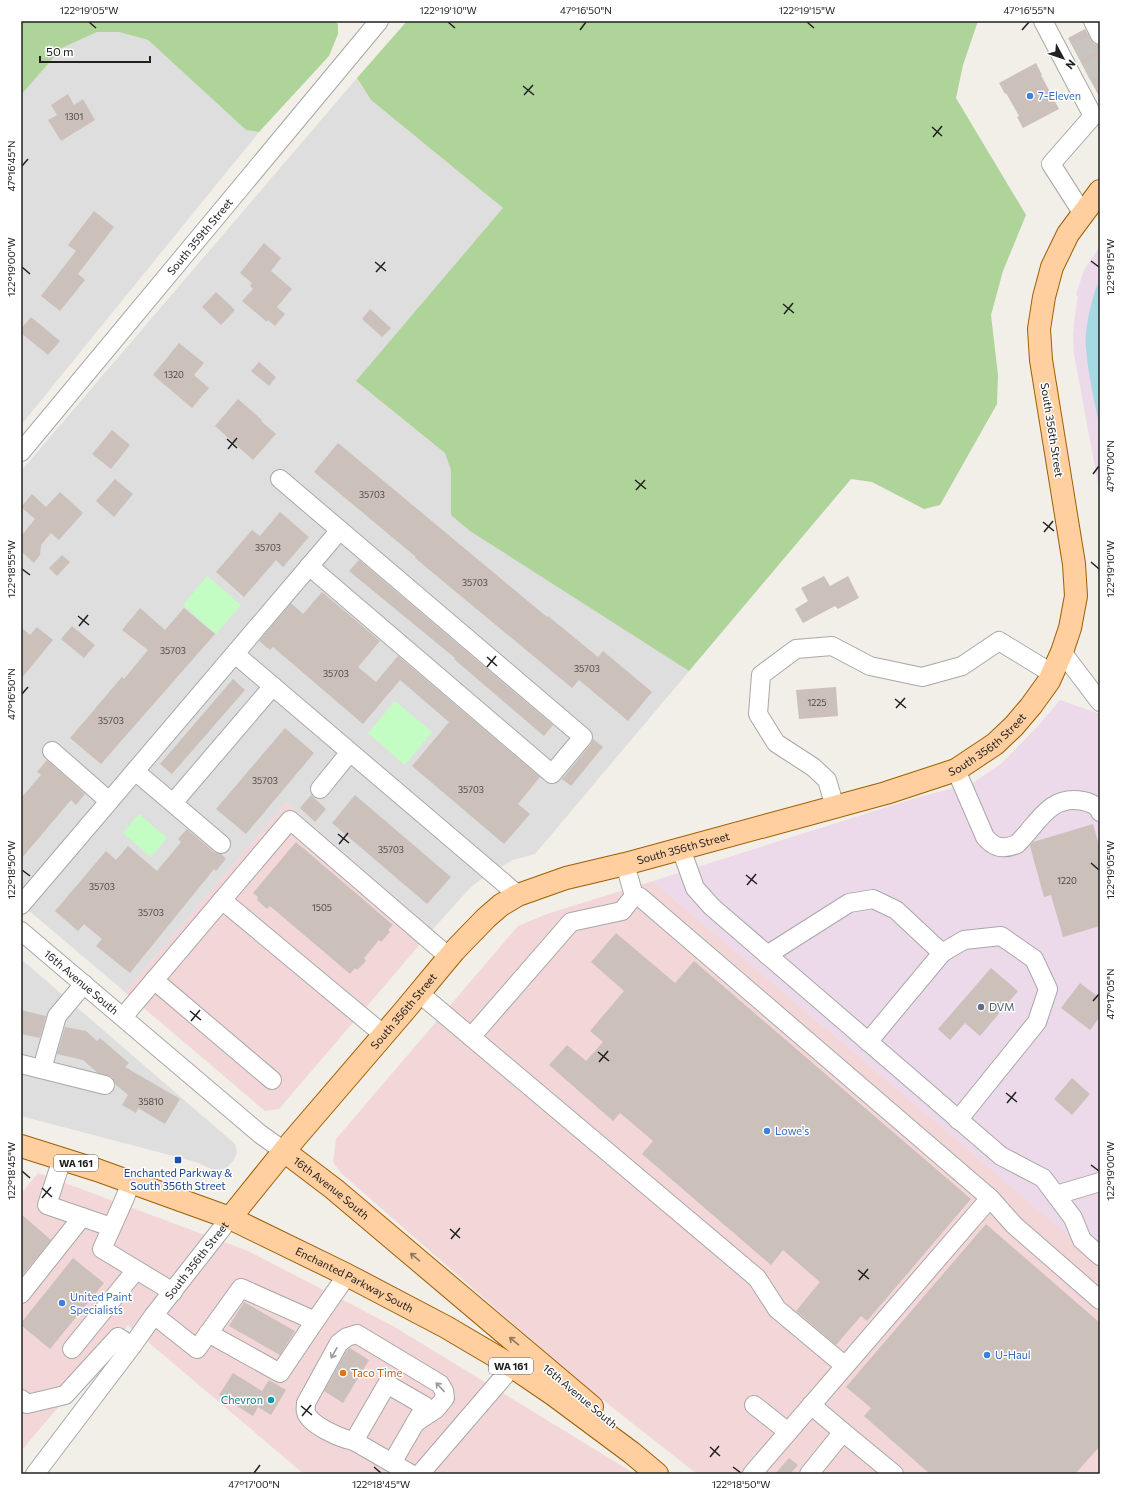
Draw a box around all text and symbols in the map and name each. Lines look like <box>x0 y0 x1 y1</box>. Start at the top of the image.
text: 122°19'05"W <box>60 4 118 16</box>
text: 122°19'10"W <box>419 4 477 16</box>
text: 47°16'50"N <box>560 4 612 16</box>
text: 122°19'15"W <box>779 4 835 16</box>
text: 47°16'55"N <box>1004 4 1054 16</box>
scale bar <box>40 38 150 64</box>
north arrow <box>1043 38 1083 78</box>
text: 50 m <box>46 44 74 58</box>
text: N <box>1063 57 1079 72</box>
place label: 7-Eleven <box>1038 89 1081 102</box>
marker: 7-Eleven <box>1025 91 1035 101</box>
house number: 1301 <box>65 111 83 122</box>
text: 47°16'45"N <box>5 140 17 192</box>
street label: South 359th Street <box>164 195 235 277</box>
text: 122°19'00"W <box>5 237 17 297</box>
text: 122°19'15"W <box>1104 239 1116 295</box>
house number: 1320 <box>164 369 184 380</box>
street label: South 356th Street <box>1039 382 1066 479</box>
text: 47°17'00"N <box>1104 440 1116 492</box>
house number: 35703 <box>359 489 385 500</box>
text: 122°18'55"W <box>5 540 17 598</box>
text: 122°19'10"W <box>1104 540 1116 598</box>
house number: 35703 <box>255 542 281 553</box>
house number: 35703 <box>462 577 488 588</box>
house number: 35703 <box>160 645 186 656</box>
house number: 35703 <box>574 663 600 674</box>
text: 47°16'50"N <box>5 668 17 720</box>
house number: 35703 <box>323 668 349 679</box>
house number: 1225 <box>808 697 827 708</box>
street label: South 356th Street <box>947 710 1029 778</box>
house number: 35703 <box>98 715 124 726</box>
house number: 35703 <box>252 775 278 786</box>
house number: 35703 <box>458 784 484 795</box>
street label: South 356th Street <box>635 829 731 866</box>
text: 122°18'50"W <box>5 841 17 899</box>
text: 122°19'05"W <box>1104 841 1116 899</box>
house number: 35703 <box>378 844 404 855</box>
house number: 1220 <box>1057 875 1077 886</box>
house number: 35703 <box>89 881 115 892</box>
house number: 1505 <box>312 902 332 913</box>
house number: 35703 <box>138 907 164 918</box>
street label: 16th Avenue South <box>42 947 121 1017</box>
text: 47°17'05"N <box>1104 969 1116 1019</box>
street label: South 356th Street <box>367 970 439 1052</box>
place label: DVM <box>989 1000 1014 1013</box>
marker: DVM <box>976 1002 986 1012</box>
house number: 35810 <box>138 1096 164 1107</box>
place label: Lowe's <box>775 1124 809 1137</box>
marker: Lowe's <box>762 1126 772 1136</box>
text: 122°19'00"W <box>1104 1141 1116 1201</box>
text: 122°18'45"W <box>5 1142 17 1200</box>
street label: 16th Avenue South <box>291 1154 372 1222</box>
road number: WA 161 <box>54 1155 98 1171</box>
marker: Enchanted Parkway & South 356th Street <box>173 1155 183 1165</box>
place label: Enchanted Parkway & South 356th Street <box>124 1166 232 1192</box>
street label: South 356th Street <box>162 1218 231 1302</box>
street label: Enchanted Parkway South <box>294 1244 416 1315</box>
one-way arrow <box>409 1253 420 1262</box>
place label: United Paint Specialists <box>70 1290 133 1316</box>
marker: United Paint Specialists <box>57 1298 67 1308</box>
one-way arrow <box>509 1336 520 1345</box>
one-way arrow <box>329 1347 337 1359</box>
place label: U-Haul <box>995 1348 1031 1361</box>
marker: U-Haul <box>982 1350 992 1360</box>
road number: WA 161 <box>489 1358 533 1374</box>
street label: 16th Avenue South <box>540 1361 620 1431</box>
place label: Taco Time <box>351 1366 402 1379</box>
marker: Taco Time <box>338 1368 348 1378</box>
one-way arrow <box>435 1382 444 1392</box>
place label: Chevron <box>221 1393 263 1406</box>
marker: Chevron <box>266 1395 276 1405</box>
text: 47°17'00"N <box>228 1478 280 1490</box>
text: 122°18'45"W <box>352 1478 410 1490</box>
text: 122°18'50"W <box>712 1478 770 1490</box>

